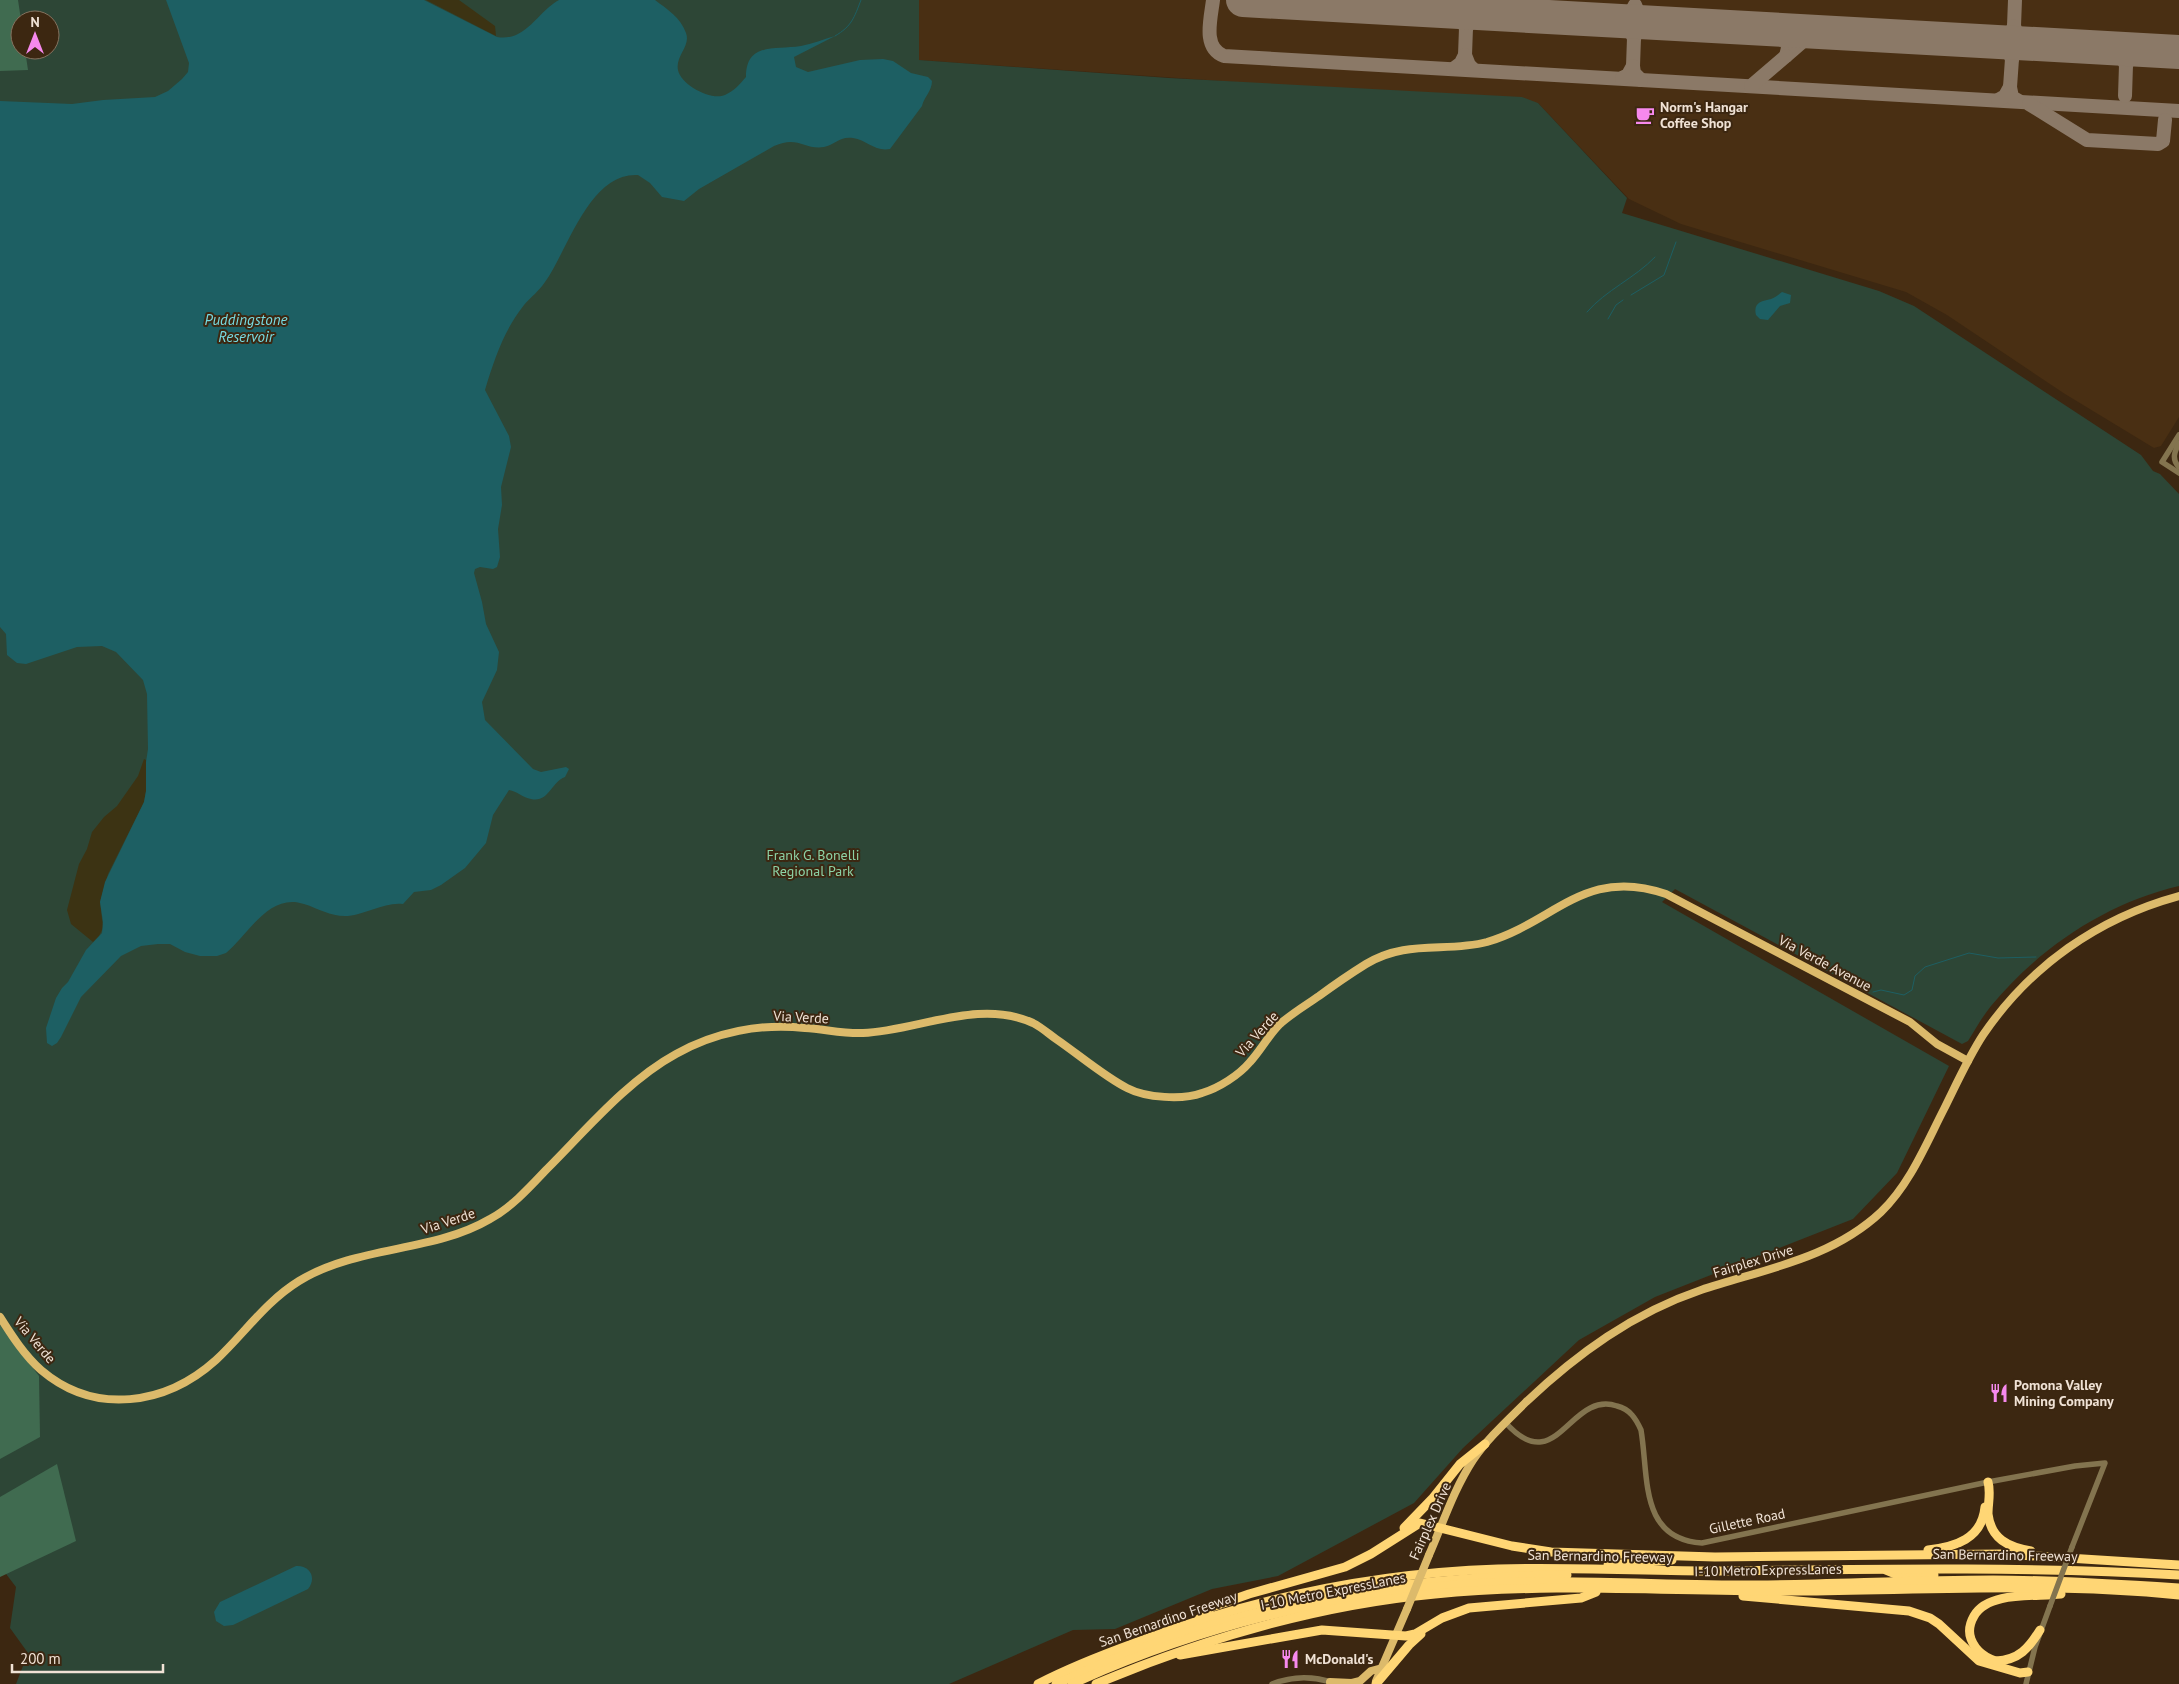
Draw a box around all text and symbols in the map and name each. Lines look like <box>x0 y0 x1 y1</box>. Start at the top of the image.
north arrow <box>10 10 60 60</box>
text: N <box>30 13 40 31</box>
place label: Norm's Hangar Coffee Shop <box>1660 98 1748 132</box>
cafe icon: Norm's Hangar Coffee Shop <box>1634 104 1656 126</box>
water label: Puddingstone Reservoir <box>204 310 288 346</box>
park label: Frank G. Bonelli Regional Park <box>766 846 860 880</box>
street label: Via Verde Avenue <box>1775 930 1875 995</box>
street label: Via Verde <box>772 1007 829 1027</box>
street label: Via Verde <box>1231 1007 1282 1061</box>
street label: Via Verde <box>418 1204 477 1238</box>
street label: Fairplex Drive <box>1711 1240 1795 1282</box>
street label: Via Verde <box>10 1312 60 1367</box>
place label: Pomona Valley Mining Company <box>2014 1376 2114 1410</box>
restaurant icon: Pomona Valley Mining Company <box>1988 1382 2010 1404</box>
street label: Fairplex Drive <box>1405 1479 1455 1563</box>
street label: Gillette Road <box>1707 1504 1787 1538</box>
street label: San Bernardino Freeway <box>1932 1545 2078 1565</box>
street label: San Bernardino Freeway <box>1527 1546 1673 1566</box>
street label: I-10 Metro ExpressLanes <box>1694 1560 1842 1580</box>
street label: I-10 Metro ExpressLanes <box>1259 1568 1407 1614</box>
street label: San Bernardino Freeway <box>1096 1587 1240 1651</box>
scale bar <box>12 1642 164 1674</box>
restaurant icon: McDonald's <box>1279 1648 1301 1670</box>
text: 200 m <box>20 1649 61 1668</box>
place label: McDonald's <box>1305 1650 1374 1668</box>

